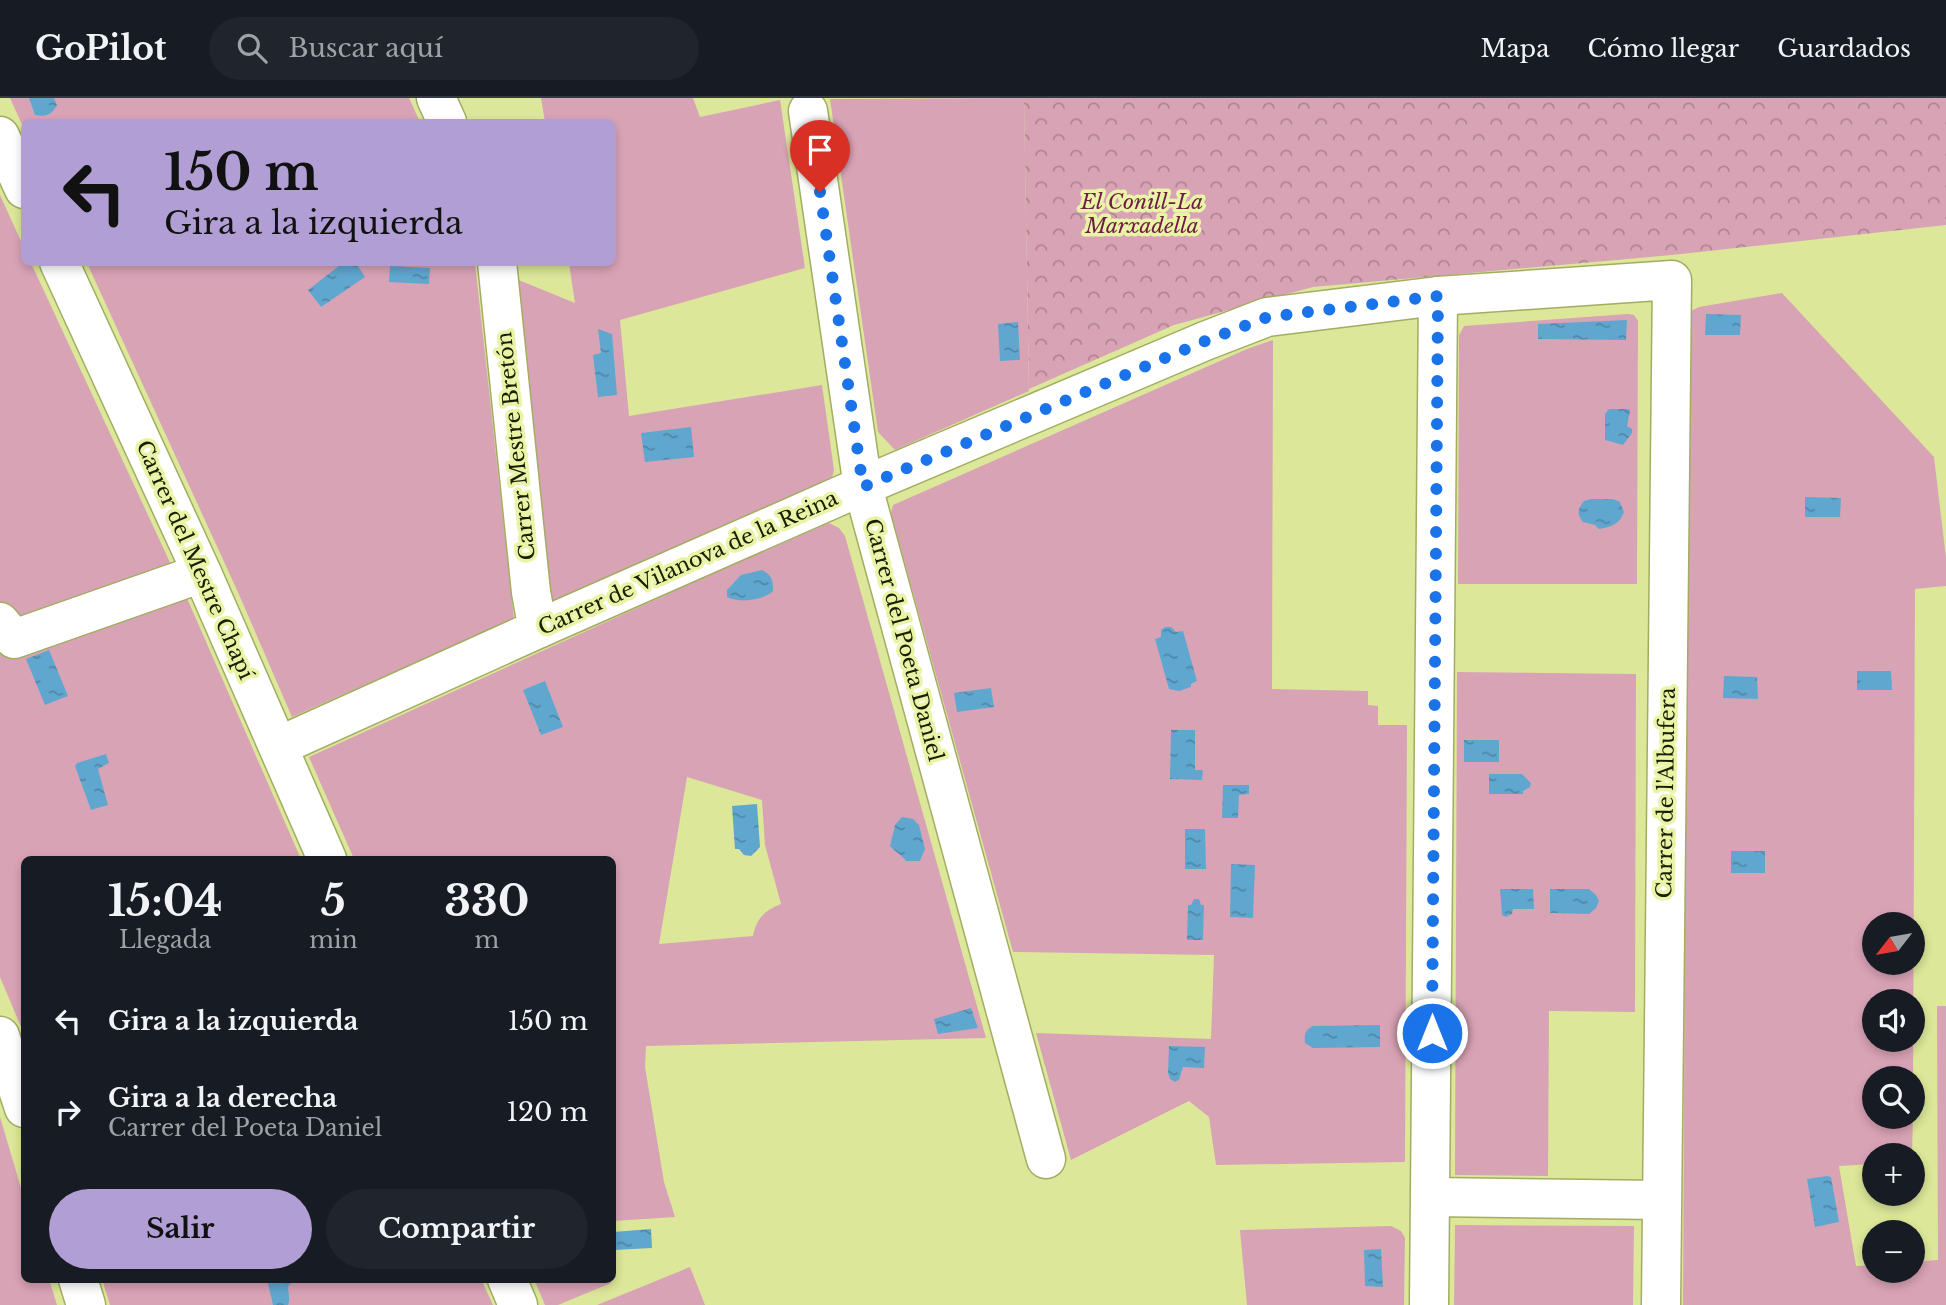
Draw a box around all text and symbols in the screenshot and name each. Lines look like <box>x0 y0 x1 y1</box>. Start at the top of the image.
search box <box>209 17 699 80</box>
text: GoPilot <box>35 28 167 69</box>
icon: search <box>233 29 271 67</box>
text: Buscar aquí <box>289 32 443 64</box>
text: Mapa <box>1480 34 1549 63</box>
text: Cómo llegar <box>1587 34 1739 63</box>
text: Guardados <box>1777 34 1911 63</box>
pin <box>790 120 850 192</box>
icon: arrive <box>801 131 839 169</box>
text: 150 m <box>164 142 319 203</box>
icon: left <box>49 147 140 238</box>
park label: El Conill-La Marxadella <box>1080 189 1203 239</box>
text: Gira a la izquierda <box>164 203 463 243</box>
street label: Carrer Mestre Bretón <box>491 330 541 562</box>
street label: Carrer del Mestre Chapí <box>130 436 260 684</box>
street label: Carrer de Vilanova de la Reina <box>534 485 842 641</box>
street label: Carrer del Poeta Daniel <box>859 516 949 764</box>
street label: Carrer de l'Albufera <box>1651 687 1681 899</box>
text: 15:04 <box>108 875 222 927</box>
text: 5 <box>321 875 346 927</box>
text: 330 <box>444 875 529 927</box>
north arrow <box>1862 912 1925 975</box>
map controls <box>1862 912 1925 1283</box>
text: Llegada <box>119 926 211 954</box>
text: min <box>309 926 358 954</box>
text: m <box>474 926 499 954</box>
button: sound <box>1862 989 1925 1052</box>
position arrow <box>1395 996 1469 1070</box>
icon: left <box>49 1002 87 1040</box>
text: Gira a la izquierda <box>108 1005 358 1037</box>
text: 150 m <box>508 1005 588 1037</box>
button: search <box>1862 1066 1925 1129</box>
text: Gira a la derecha <box>108 1082 337 1114</box>
icon: right <box>49 1093 87 1131</box>
text: 120 m <box>506 1096 588 1128</box>
text: Carrer del Poeta Daniel <box>108 1114 382 1142</box>
button: + <box>1862 1143 1925 1206</box>
button: Salir <box>49 1189 312 1269</box>
button: Compartir <box>326 1189 588 1269</box>
button: − <box>1862 1220 1925 1283</box>

